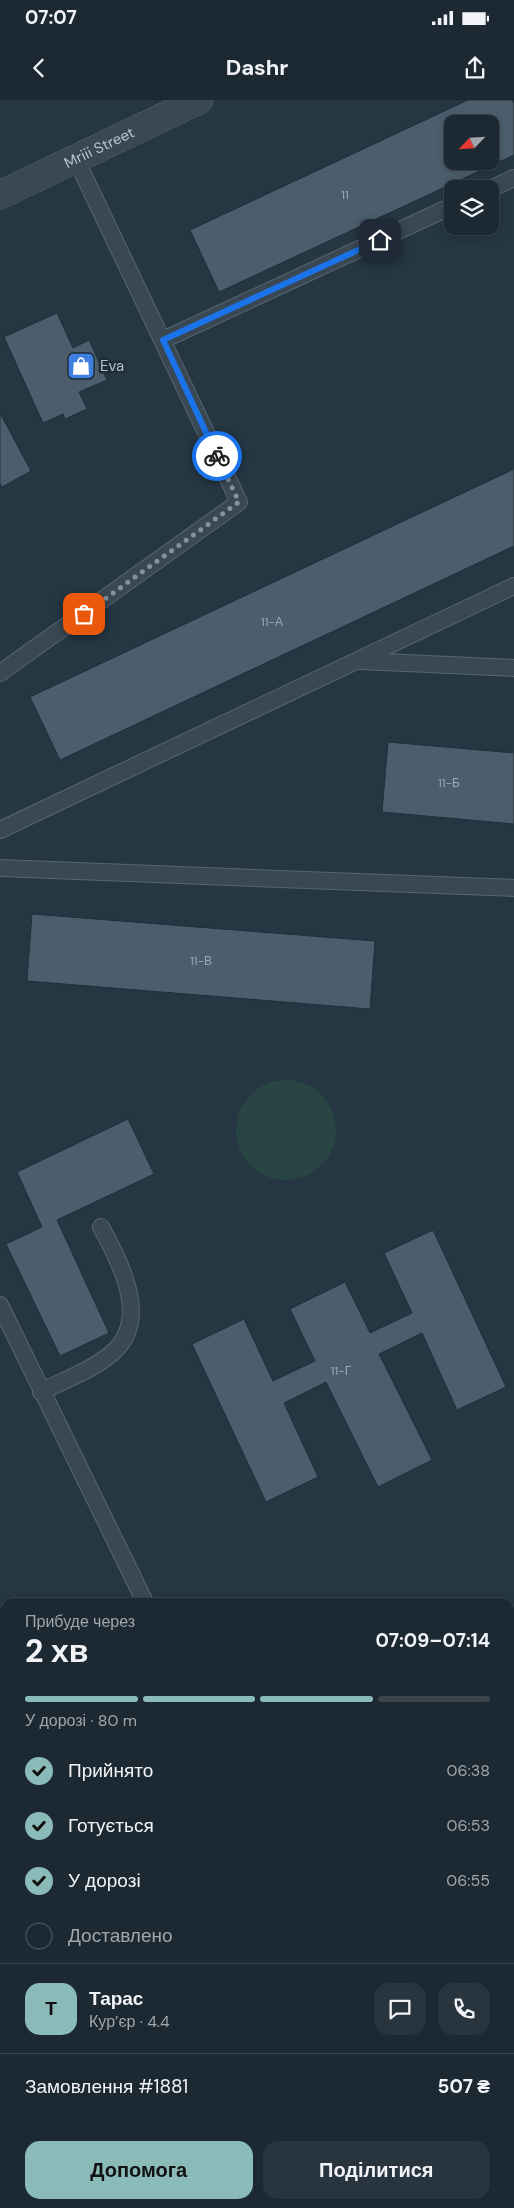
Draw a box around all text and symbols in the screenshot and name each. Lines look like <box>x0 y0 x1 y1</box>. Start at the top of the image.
text: 07:07 <box>25 5 77 30</box>
text: Dashr <box>226 53 288 82</box>
icon: back <box>25 54 53 82</box>
icon: share <box>461 54 489 82</box>
north arrow <box>444 115 499 170</box>
map controls <box>444 115 499 235</box>
street label: Mriii Street <box>61 122 138 173</box>
button: layers <box>444 180 499 235</box>
house number: 11 <box>341 187 349 203</box>
pin <box>359 219 401 261</box>
icon: home <box>366 226 394 254</box>
shop icon: Eva <box>66 351 96 381</box>
place label: Eva <box>100 356 124 376</box>
courier <box>192 431 242 481</box>
icon: bike <box>203 442 231 470</box>
pin <box>63 593 105 635</box>
icon: bag <box>70 600 98 628</box>
house number: 11-А <box>261 614 283 630</box>
house number: 11-Б <box>438 775 460 791</box>
house number: 11-В <box>190 953 212 969</box>
house number: 11-Г <box>331 1363 352 1379</box>
text: Прибуде через <box>25 1611 135 1632</box>
text: 07:09–07:14 <box>375 1628 490 1653</box>
text: 2 хв <box>25 1630 88 1672</box>
text: У дорозі · 80 m <box>25 1710 137 1731</box>
icon: check <box>25 1757 53 1785</box>
text: Прийнято <box>68 1758 153 1783</box>
text: 06:38 <box>447 1760 490 1781</box>
icon: check <box>25 1812 53 1840</box>
text: Готується <box>68 1813 154 1838</box>
text: 06:53 <box>447 1815 490 1836</box>
icon: check <box>25 1867 53 1895</box>
text: У дорозі <box>68 1868 141 1893</box>
text: 06:55 <box>446 1870 490 1891</box>
text: Доставлено <box>68 1923 173 1948</box>
button: chat <box>374 1983 426 2035</box>
button: phone <box>438 1983 490 2035</box>
text: Тарас <box>89 1986 143 2011</box>
text: Т <box>45 1996 57 2021</box>
text: Кур’єр · 4.4 <box>89 2011 170 2032</box>
text: Замовлення #1881 <box>25 2074 188 2099</box>
text: 507 ₴ <box>438 2074 490 2099</box>
button: Допомога <box>25 2141 253 2199</box>
button: Поділитися <box>263 2141 490 2199</box>

